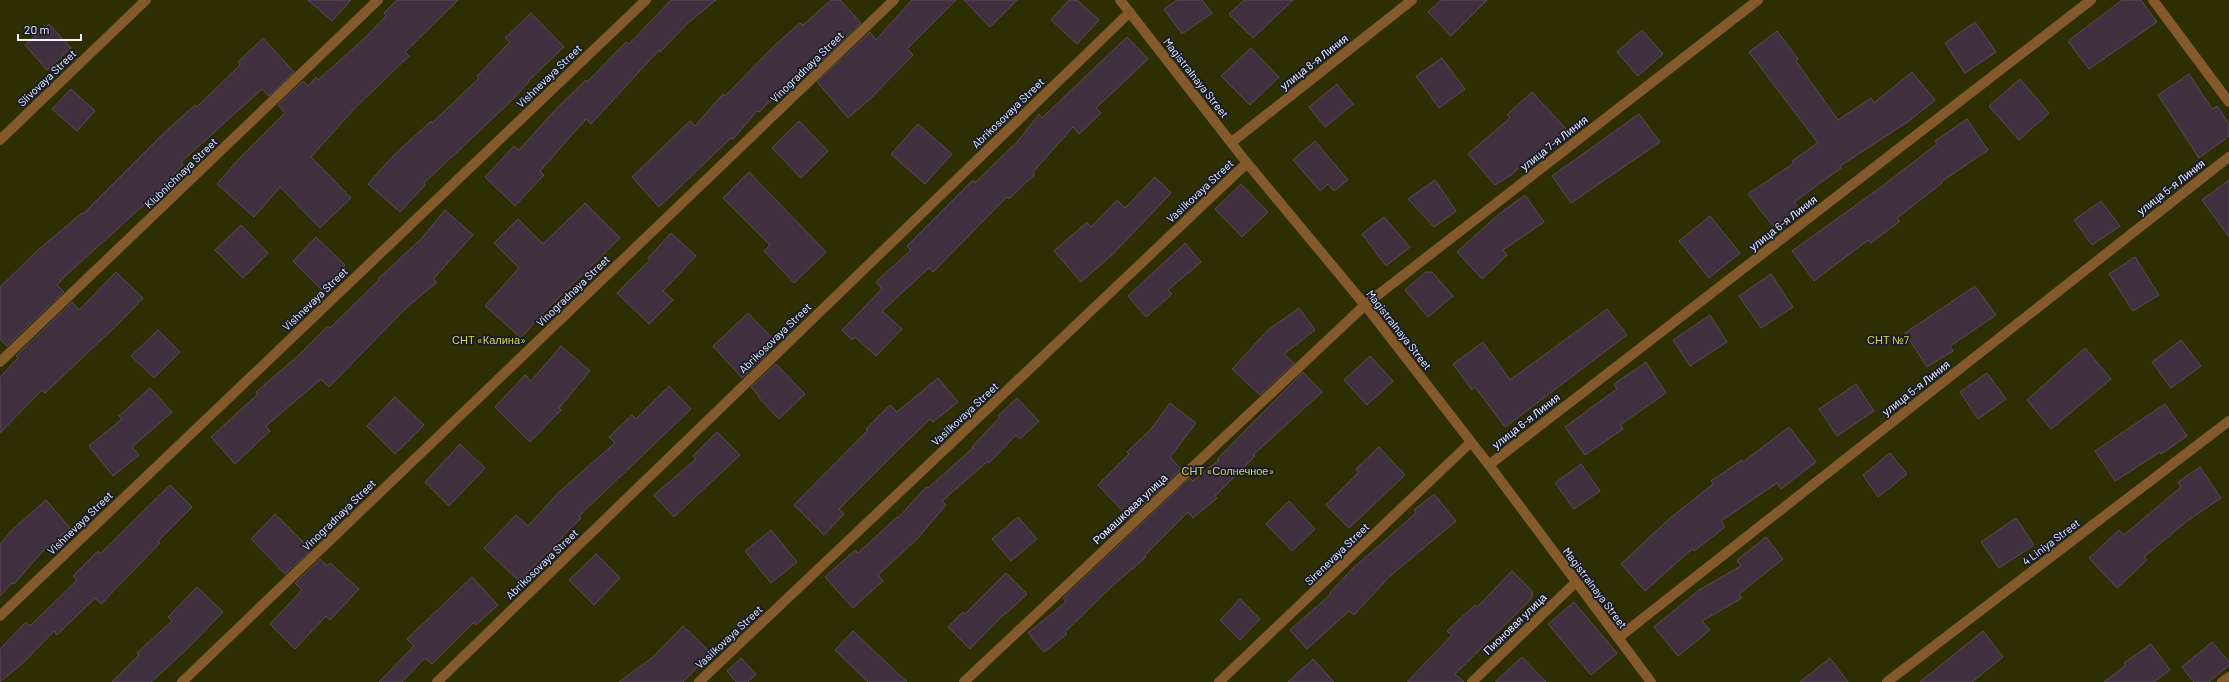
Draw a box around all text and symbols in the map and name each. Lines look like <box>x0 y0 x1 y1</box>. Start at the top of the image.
scale bar <box>18 16 81 42</box>
text: 20 m <box>24 22 50 36</box>
street label: Vinogradnaya Street <box>767 28 846 105</box>
street label: улица 8-я Линия <box>1277 31 1350 92</box>
street label: Magistralnaya Street <box>1161 35 1232 120</box>
street label: Vishnevaya Street <box>513 41 584 110</box>
street label: Slivovaya Street <box>15 47 79 109</box>
street label: Abrikosovaya Street <box>969 75 1046 150</box>
street label: улица 7-я Линия <box>1518 112 1590 173</box>
street label: Klubnichnaya Street <box>142 135 220 211</box>
street label: Vasilkovaya Street <box>1164 156 1236 225</box>
street label: улица 5-я Линия <box>2134 156 2207 217</box>
street label: улица 6-я Линия <box>1746 192 1819 253</box>
street label: Vinogradnaya Street <box>533 252 612 329</box>
street label: Vishnevaya Street <box>279 264 350 333</box>
street label: Magistralnaya Street <box>1364 287 1435 372</box>
street label: Abrikosovaya Street <box>736 300 813 375</box>
park label: СНТ «Калина» <box>452 333 526 346</box>
park label: СНТ №7 <box>1867 333 1909 346</box>
street label: улица 5-я Линия <box>1879 357 1952 418</box>
street label: Vasilkovaya Street <box>929 379 1001 448</box>
street label: улица 6-я Линия <box>1489 390 1562 451</box>
park label: СНТ «Солнечное» <box>1182 464 1274 477</box>
street label: Ромашковая улица <box>1090 470 1170 546</box>
street label: Vinogradnaya Street <box>299 476 378 553</box>
street label: Vishnevaya Street <box>44 488 115 557</box>
street label: 4 Liniya Street <box>2019 516 2082 568</box>
street label: Sirenevaya Street <box>1302 520 1371 588</box>
street label: Abrikosovaya Street <box>503 526 580 601</box>
street label: Magistralnaya Street <box>1561 545 1630 631</box>
street label: Пионовая улица <box>1480 590 1550 657</box>
street label: Vasilkovaya Street <box>693 602 765 671</box>

